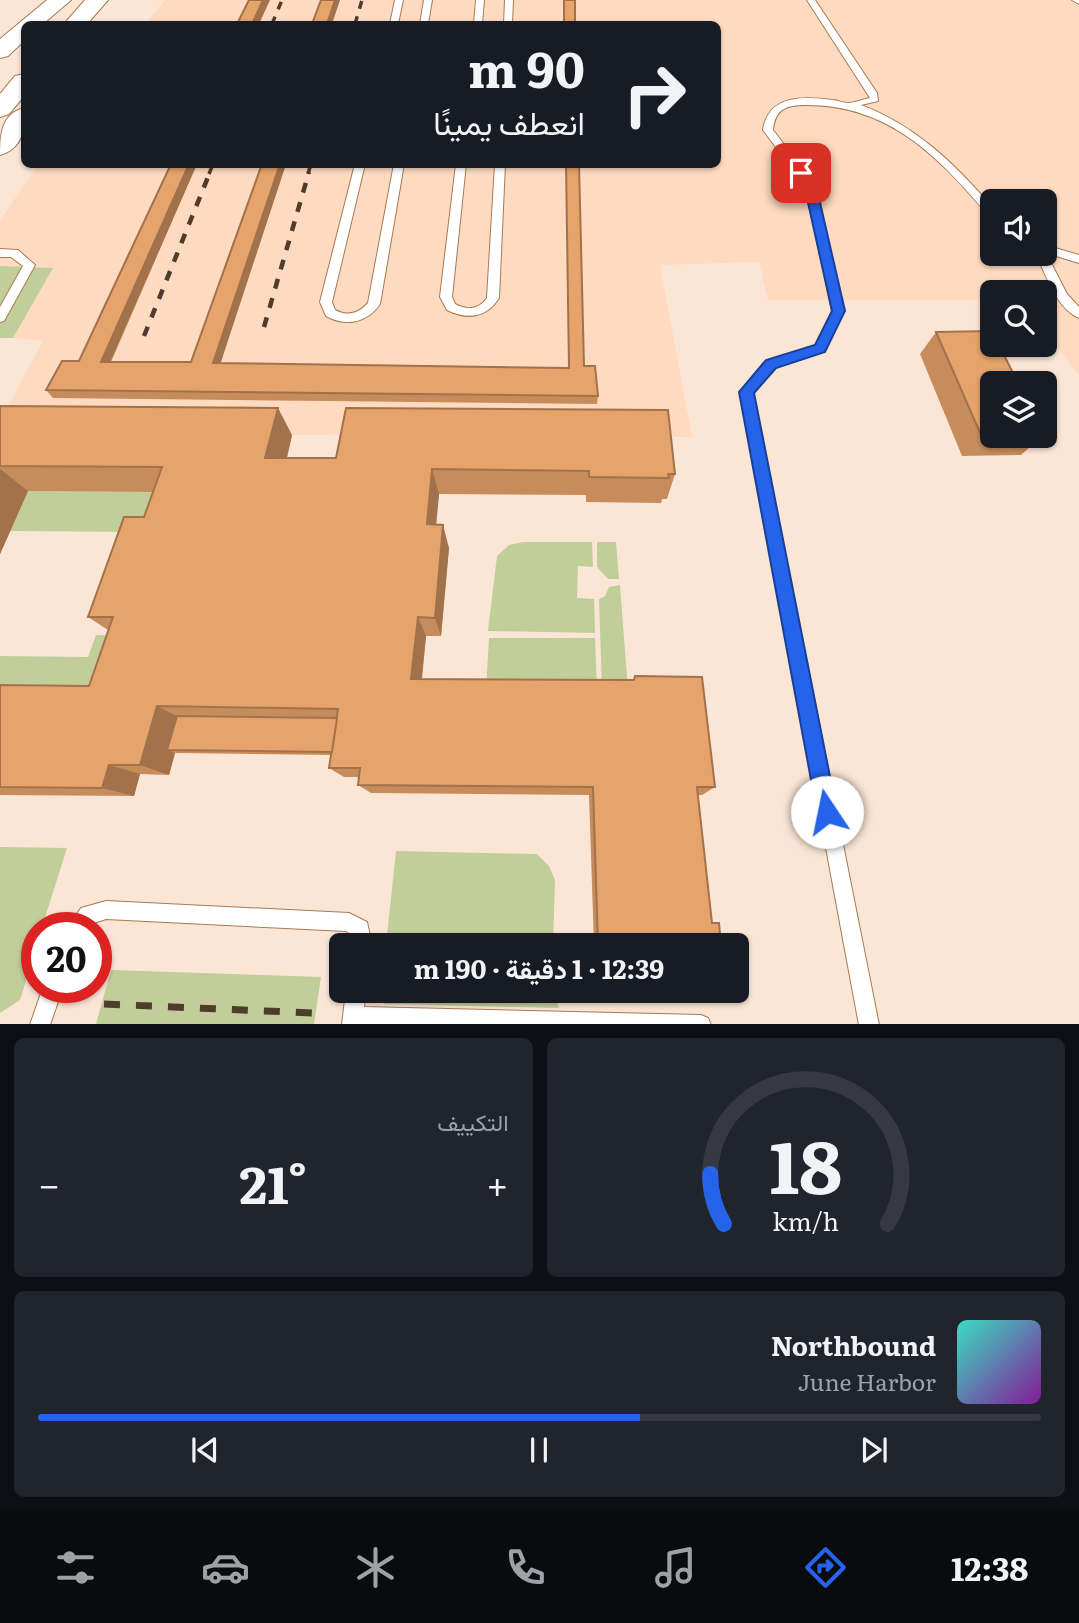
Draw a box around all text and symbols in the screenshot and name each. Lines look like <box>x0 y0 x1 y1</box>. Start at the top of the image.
text: 90 m <box>468 30 585 103</box>
icon: right <box>609 49 700 140</box>
text: انعطف يمينًا <box>433 97 585 145</box>
pin <box>771 143 831 203</box>
icon: arrive <box>782 154 820 192</box>
map controls <box>980 189 1057 448</box>
button: sound <box>980 189 1057 266</box>
button: search <box>980 280 1057 357</box>
button: layers <box>980 371 1057 448</box>
position arrow <box>790 775 864 849</box>
speed limit sign: 20 <box>21 912 112 1003</box>
text: 12:39 · 1 دقيقة · 190 m <box>414 948 664 987</box>
text: التكييف <box>437 1104 509 1138</box>
text: 18 <box>769 1108 842 1216</box>
text: 21° <box>239 1143 307 1220</box>
text: − <box>38 1154 60 1211</box>
text: + <box>486 1154 508 1211</box>
text: km/h <box>772 1201 839 1238</box>
text: Northbound <box>771 1325 936 1364</box>
text: June Harbor <box>798 1364 936 1398</box>
icon: previous <box>186 1431 224 1469</box>
icon: pause <box>520 1431 558 1469</box>
icon: next <box>855 1431 893 1469</box>
icon: filters <box>51 1543 100 1592</box>
icon: car <box>201 1543 250 1592</box>
icon: climate <box>351 1543 400 1592</box>
icon: phone <box>501 1543 550 1592</box>
icon: music <box>651 1543 700 1592</box>
icon: directions <box>801 1543 850 1592</box>
text: 12:38 <box>951 1543 1028 1591</box>

